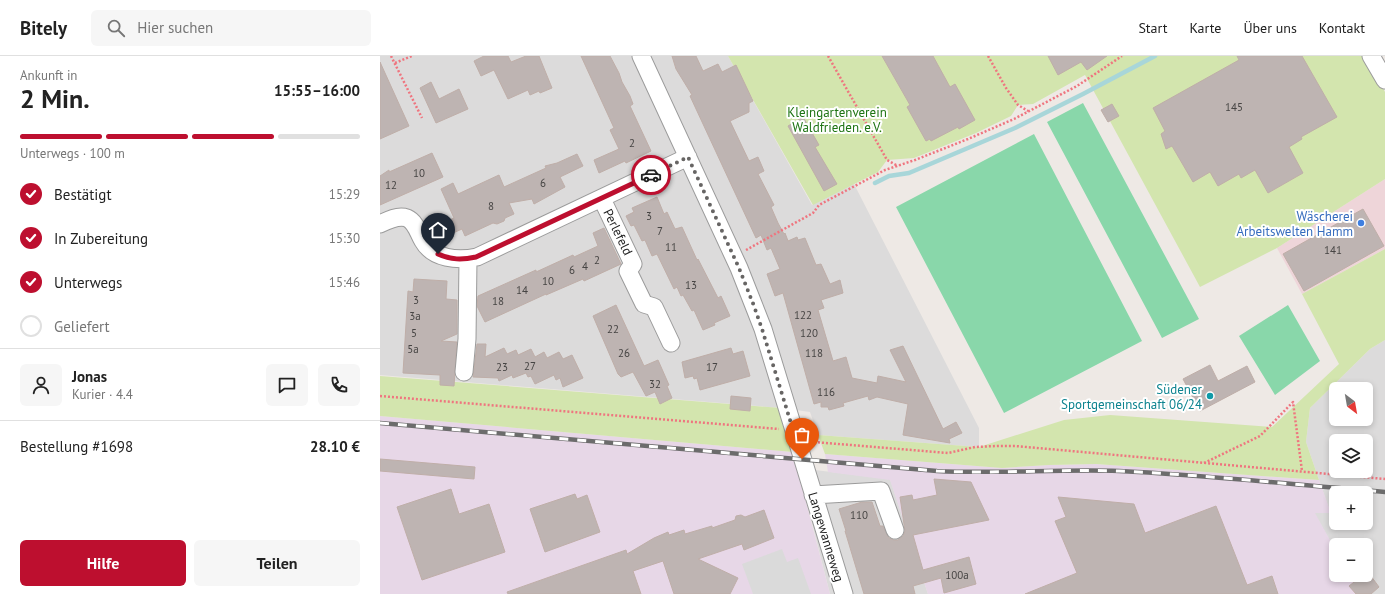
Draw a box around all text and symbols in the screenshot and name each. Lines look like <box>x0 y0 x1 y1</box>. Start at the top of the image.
search box <box>91 10 371 46</box>
text: Bitely <box>20 16 67 40</box>
icon: search <box>105 17 127 39</box>
text: Hier suchen <box>137 18 213 37</box>
text: Start <box>1138 19 1167 37</box>
text: Karte <box>1189 19 1221 37</box>
text: Über uns <box>1243 19 1297 37</box>
text: Kontakt <box>1319 19 1365 37</box>
text: Ankunft in <box>20 67 77 84</box>
text: 15:55–16:00 <box>274 81 360 100</box>
text: 2 Min. <box>20 82 90 115</box>
house number: 145 <box>1225 100 1243 114</box>
park label: Kleingartenverein Waldfrieden. e.V. <box>787 104 887 136</box>
house number: 2 <box>629 136 635 150</box>
text: Unterwegs · 100 m <box>20 145 125 162</box>
courier <box>631 155 671 195</box>
icon: car <box>640 164 662 186</box>
house number: 10 <box>413 166 425 180</box>
house number: 6 <box>540 176 546 190</box>
house number: 12 <box>385 178 397 192</box>
icon: check <box>20 183 42 205</box>
text: Bestätigt <box>54 185 111 204</box>
text: 15:29 <box>329 186 360 203</box>
house number: 8 <box>488 199 494 213</box>
street label: Perlefeld <box>599 206 637 258</box>
place label: Wäscherei Arbeitswelten Hamm <box>1236 208 1353 240</box>
house number: 3 <box>646 209 652 223</box>
pin <box>421 213 455 254</box>
marker: Wäscherei Arbeitswelten Hamm <box>1356 218 1366 228</box>
icon: home <box>427 219 449 241</box>
house number: 7 <box>657 224 663 238</box>
icon: check <box>20 227 42 249</box>
text: In Zubereitung <box>54 229 148 248</box>
text: 15:30 <box>329 230 360 247</box>
house number: 11 <box>665 240 677 254</box>
house number: 141 <box>1324 243 1342 257</box>
house number: 2 <box>594 253 600 267</box>
house number: 4 <box>582 259 588 273</box>
house number: 6 <box>569 263 575 277</box>
icon: check <box>20 271 42 293</box>
text: Unterwegs <box>54 273 122 292</box>
text: 15:46 <box>329 274 360 291</box>
house number: 10 <box>542 274 554 288</box>
house number: 13 <box>685 278 697 292</box>
house number: 14 <box>516 283 528 297</box>
house number: 3 <box>413 293 419 307</box>
house number: 18 <box>492 294 504 308</box>
house number: 122 <box>794 308 812 322</box>
house number: 3a <box>409 309 421 323</box>
text: Geliefert <box>54 317 110 336</box>
house number: 22 <box>607 322 619 336</box>
house number: 5 <box>411 326 417 340</box>
house number: 120 <box>800 326 818 340</box>
house number: 5a <box>407 342 419 356</box>
house number: 26 <box>618 346 630 360</box>
house number: 118 <box>805 346 823 360</box>
house number: 27 <box>524 359 536 373</box>
house number: 23 <box>496 360 508 374</box>
house number: 17 <box>706 360 718 374</box>
button: person <box>20 364 62 406</box>
button: chat <box>266 364 308 406</box>
button: phone <box>318 364 360 406</box>
text: Jonas <box>72 367 107 386</box>
house number: 32 <box>649 377 661 391</box>
place label: Südener Sportgemeinschaft 06/24 <box>1061 381 1203 413</box>
north arrow <box>1329 382 1373 426</box>
map controls <box>1329 382 1373 582</box>
house number: 116 <box>817 385 835 399</box>
text: Kurier · 4.4 <box>72 386 133 403</box>
marker: Südener Sportgemeinschaft 06/24 <box>1205 391 1215 401</box>
pin <box>785 418 819 459</box>
icon: bag <box>791 424 813 446</box>
button: layers <box>1329 434 1373 478</box>
text: Bestellung #1698 <box>20 437 133 456</box>
text: 28.10 € <box>310 437 360 456</box>
button: + <box>1329 486 1373 530</box>
street label: Langewanneweg <box>804 490 848 584</box>
house number: 110 <box>850 508 868 522</box>
button: − <box>1329 538 1373 582</box>
button: Hilfe <box>20 540 186 586</box>
button: Teilen <box>194 540 360 586</box>
house number: 100a <box>945 568 969 582</box>

